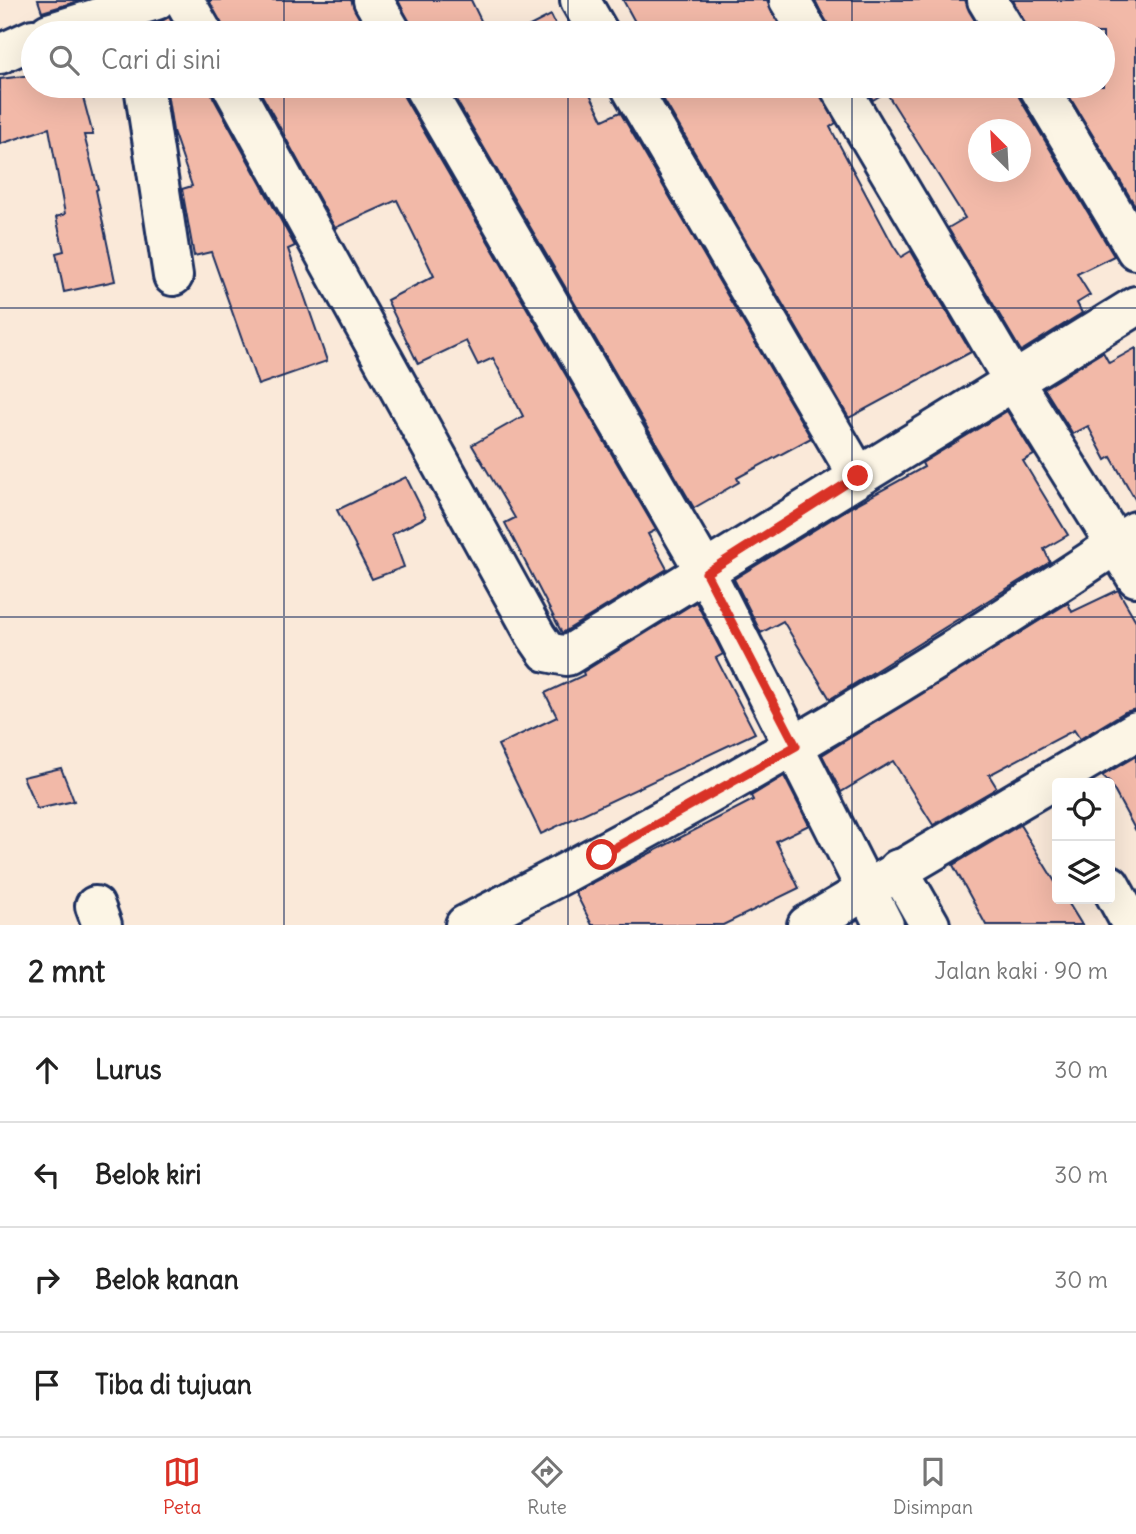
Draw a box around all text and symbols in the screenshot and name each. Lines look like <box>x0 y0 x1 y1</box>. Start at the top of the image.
search box <box>21 21 1115 98</box>
icon: search <box>45 41 83 79</box>
text: Cari di sini <box>101 43 221 76</box>
north arrow <box>968 119 1031 182</box>
route end <box>842 460 873 491</box>
map controls <box>1052 778 1115 904</box>
button: locate <box>1052 778 1115 841</box>
route start <box>586 839 617 870</box>
button: layers <box>1052 841 1115 904</box>
text: 2 mnt <box>28 952 105 990</box>
text: Jalan kaki · 90 m <box>935 956 1108 985</box>
icon: ahead <box>28 1051 66 1089</box>
text: Lurus <box>95 1053 162 1086</box>
text: 30 m <box>1054 1055 1108 1084</box>
icon: left <box>28 1156 66 1194</box>
text: Belok kiri <box>95 1158 201 1191</box>
text: 30 m <box>1054 1160 1108 1189</box>
icon: right <box>28 1261 66 1299</box>
text: Belok kanan <box>95 1263 239 1296</box>
text: 30 m <box>1054 1265 1108 1294</box>
icon: arrive <box>28 1366 66 1404</box>
text: Tiba di tujuan <box>95 1368 252 1401</box>
tab: Peta <box>163 1453 201 1519</box>
tab: Rute <box>527 1453 567 1519</box>
tab: Disimpan <box>893 1453 973 1519</box>

